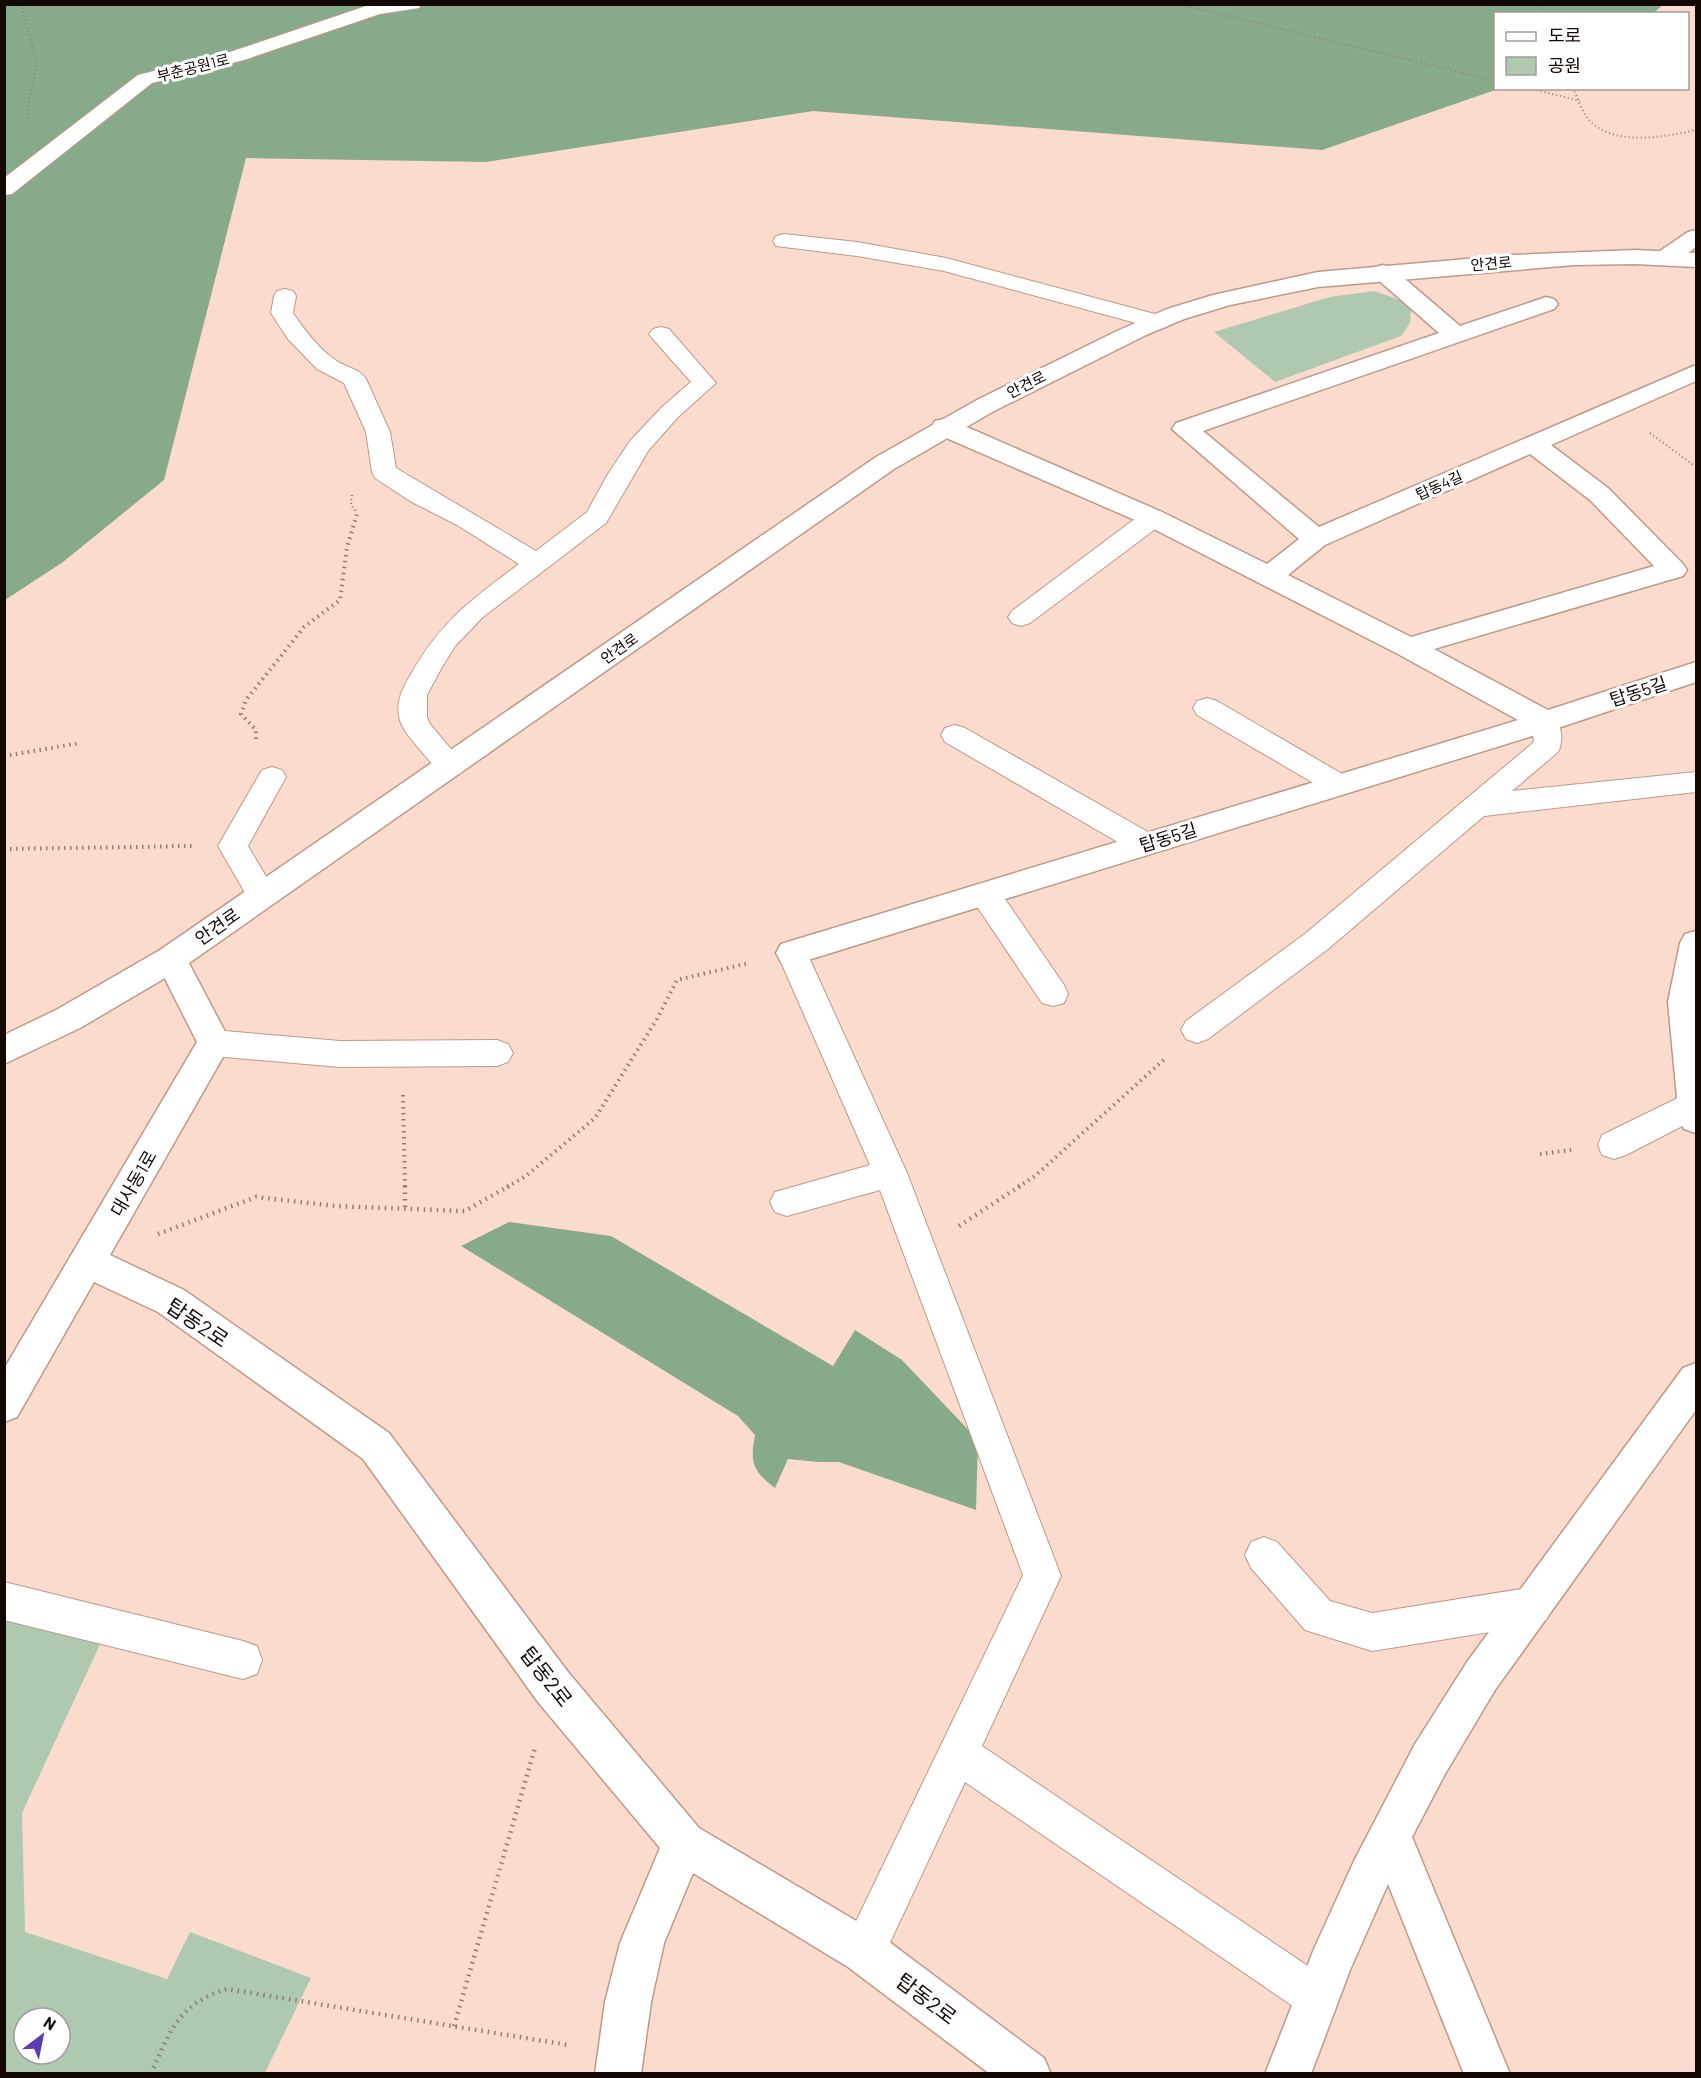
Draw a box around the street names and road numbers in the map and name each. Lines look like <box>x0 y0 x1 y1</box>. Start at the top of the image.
street label: 부춘공원1로 <box>155 49 231 85</box>
street label: 안견로 <box>1470 252 1512 274</box>
street label: 안견로 <box>1003 367 1049 401</box>
street label: 탑동4길 <box>1413 467 1465 503</box>
street label: 안견로 <box>597 629 641 667</box>
street label: 탑동5길 <box>1607 671 1669 711</box>
street label: 탑동5길 <box>1137 818 1199 856</box>
street label: 안견로 <box>190 903 244 949</box>
street label: 대사동1로 <box>105 1146 161 1220</box>
street label: 탑동2로 <box>162 1292 234 1352</box>
street label: 탑동2로 <box>516 1641 578 1711</box>
street label: 탑동2로 <box>892 1967 962 2029</box>

